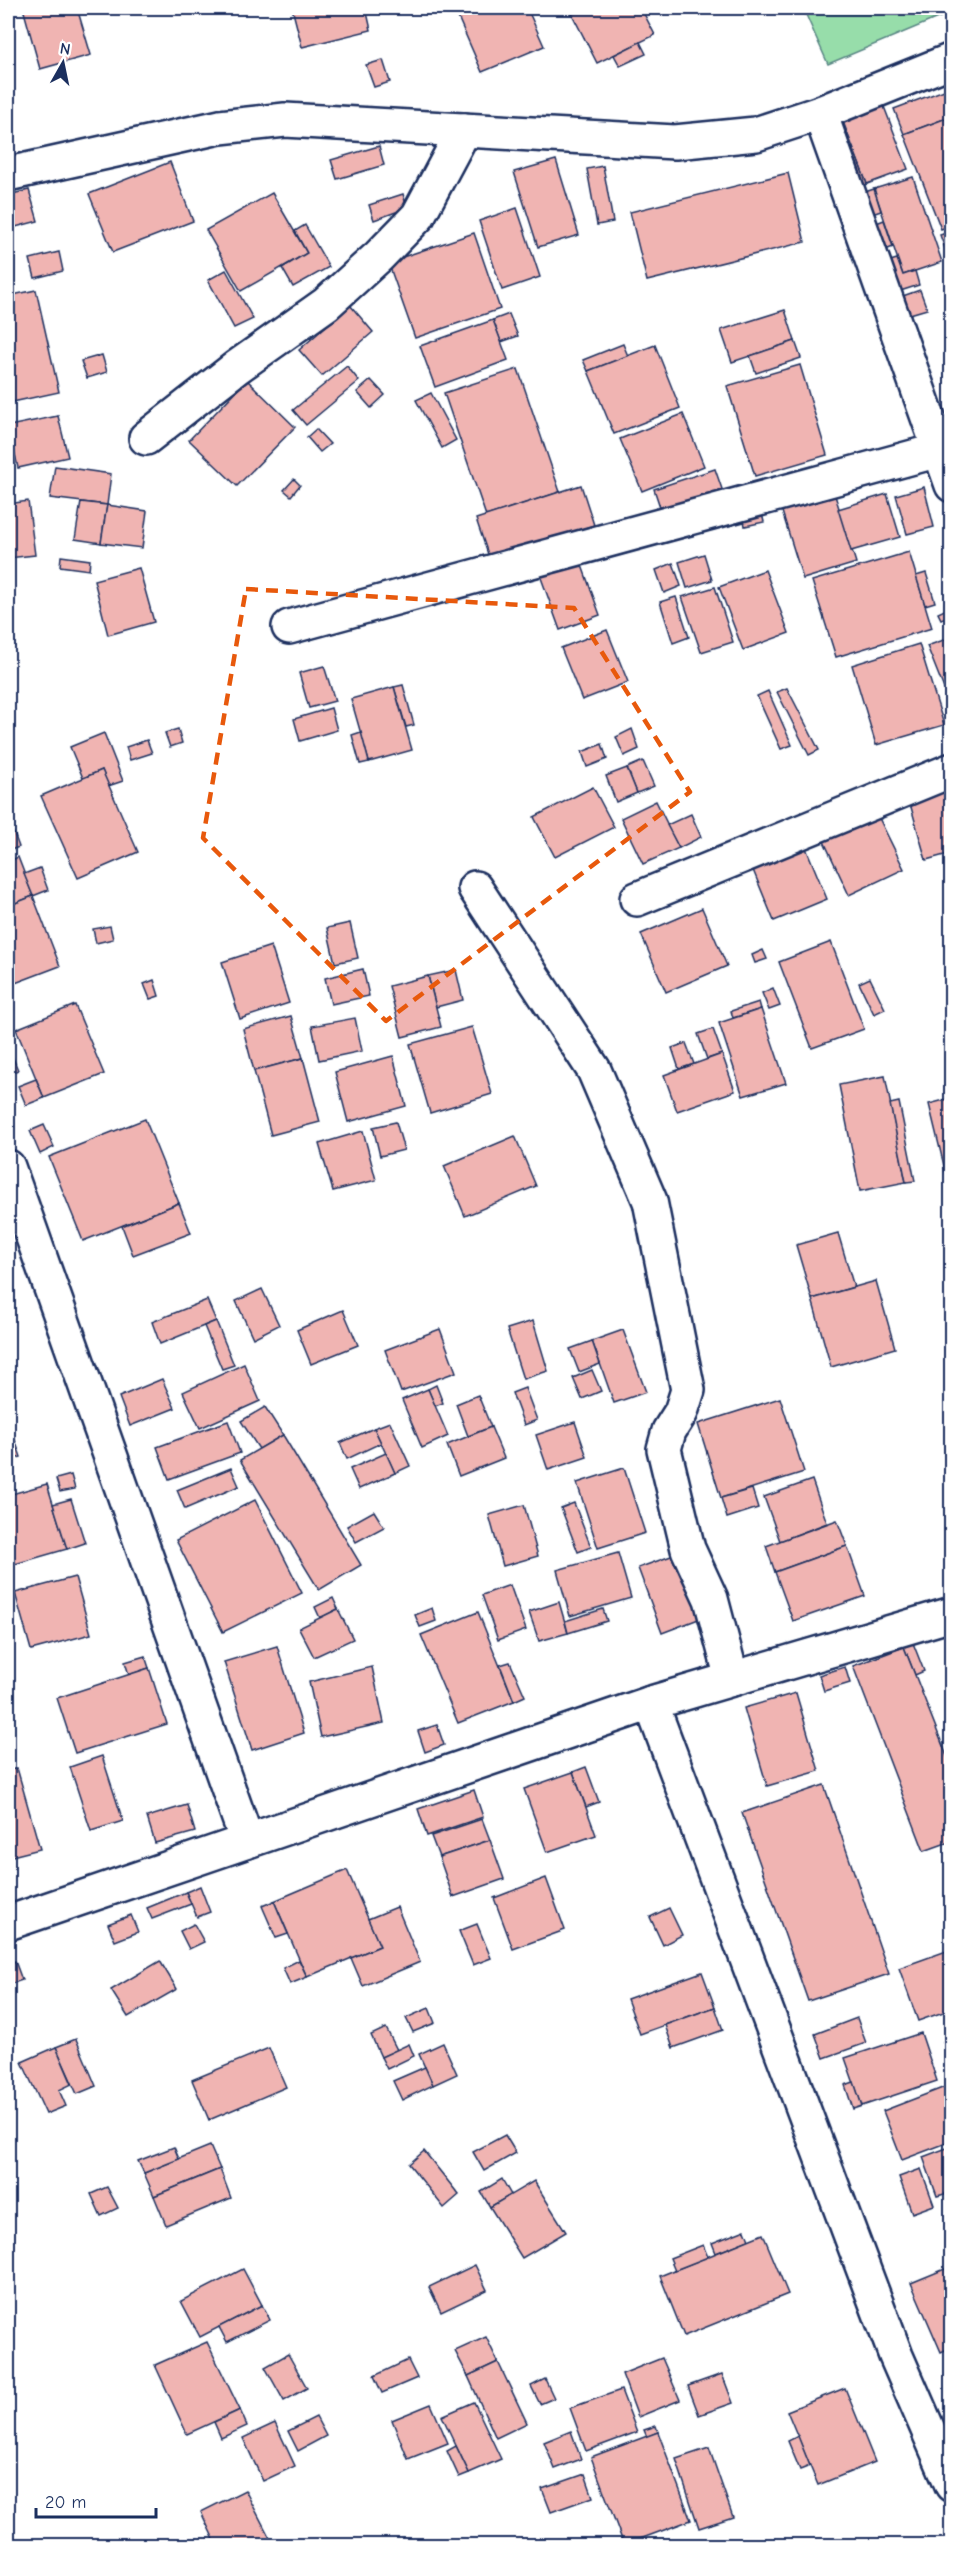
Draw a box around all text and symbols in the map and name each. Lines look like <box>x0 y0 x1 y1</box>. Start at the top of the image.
north arrow <box>33 33 93 93</box>
text: N <box>59 39 72 59</box>
scale bar <box>36 2481 156 2519</box>
text: 20 m <box>45 2492 86 2513</box>

